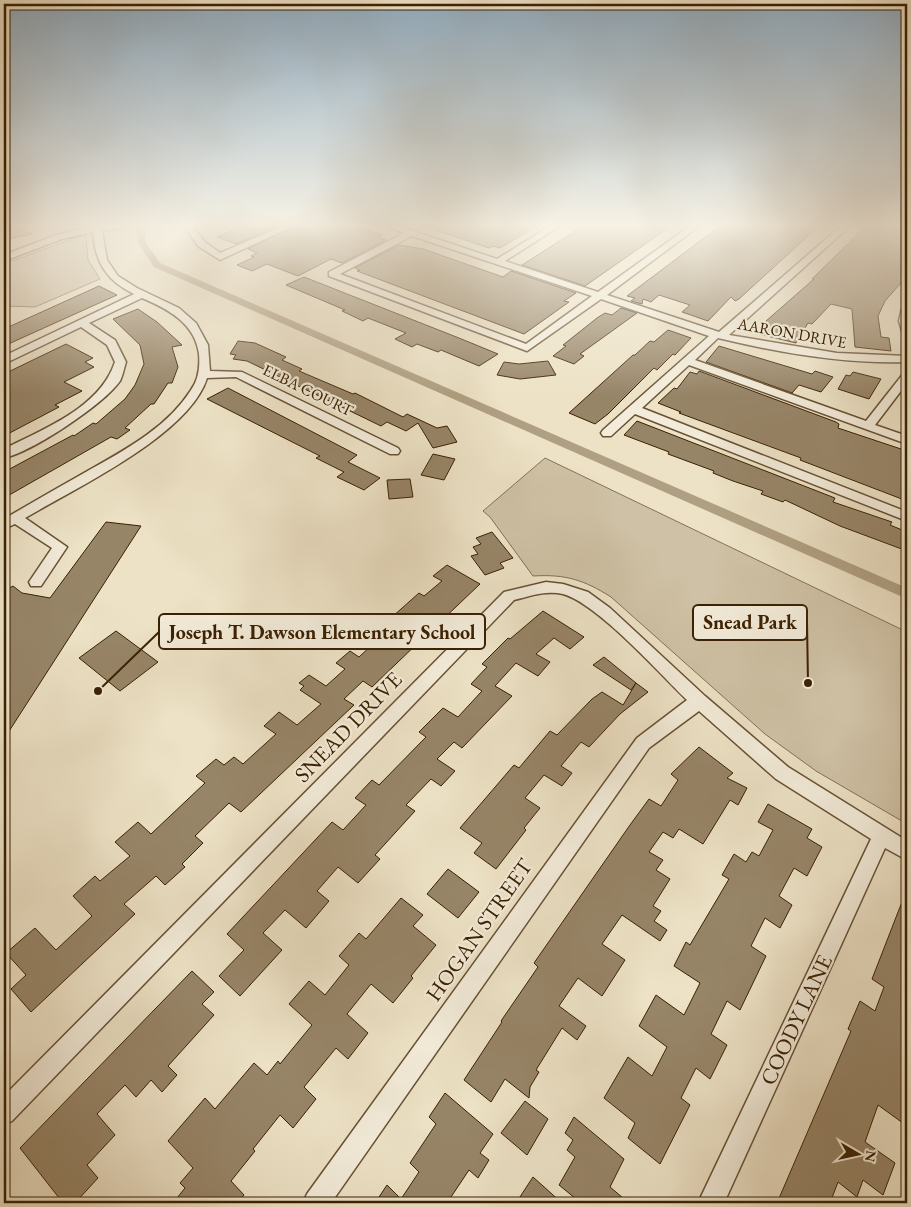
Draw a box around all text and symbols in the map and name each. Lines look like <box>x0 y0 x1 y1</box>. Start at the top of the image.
street label: AARON DRIVE <box>735 313 848 353</box>
street label: ELBA COURT <box>259 359 357 421</box>
callout: Snead Park <box>693 605 807 640</box>
text: Snead Park <box>703 609 798 635</box>
callout: Joseph T. Dawson Elementary School <box>159 614 485 649</box>
text: Joseph T. Dawson Elementary School <box>167 619 476 645</box>
street label: SNEAD DRIVE <box>288 665 408 789</box>
street label: HOGAN STREET <box>419 853 539 1007</box>
street label: COODY LANE <box>753 950 839 1090</box>
north arrow <box>834 1130 884 1180</box>
text: N <box>861 1149 881 1164</box>

